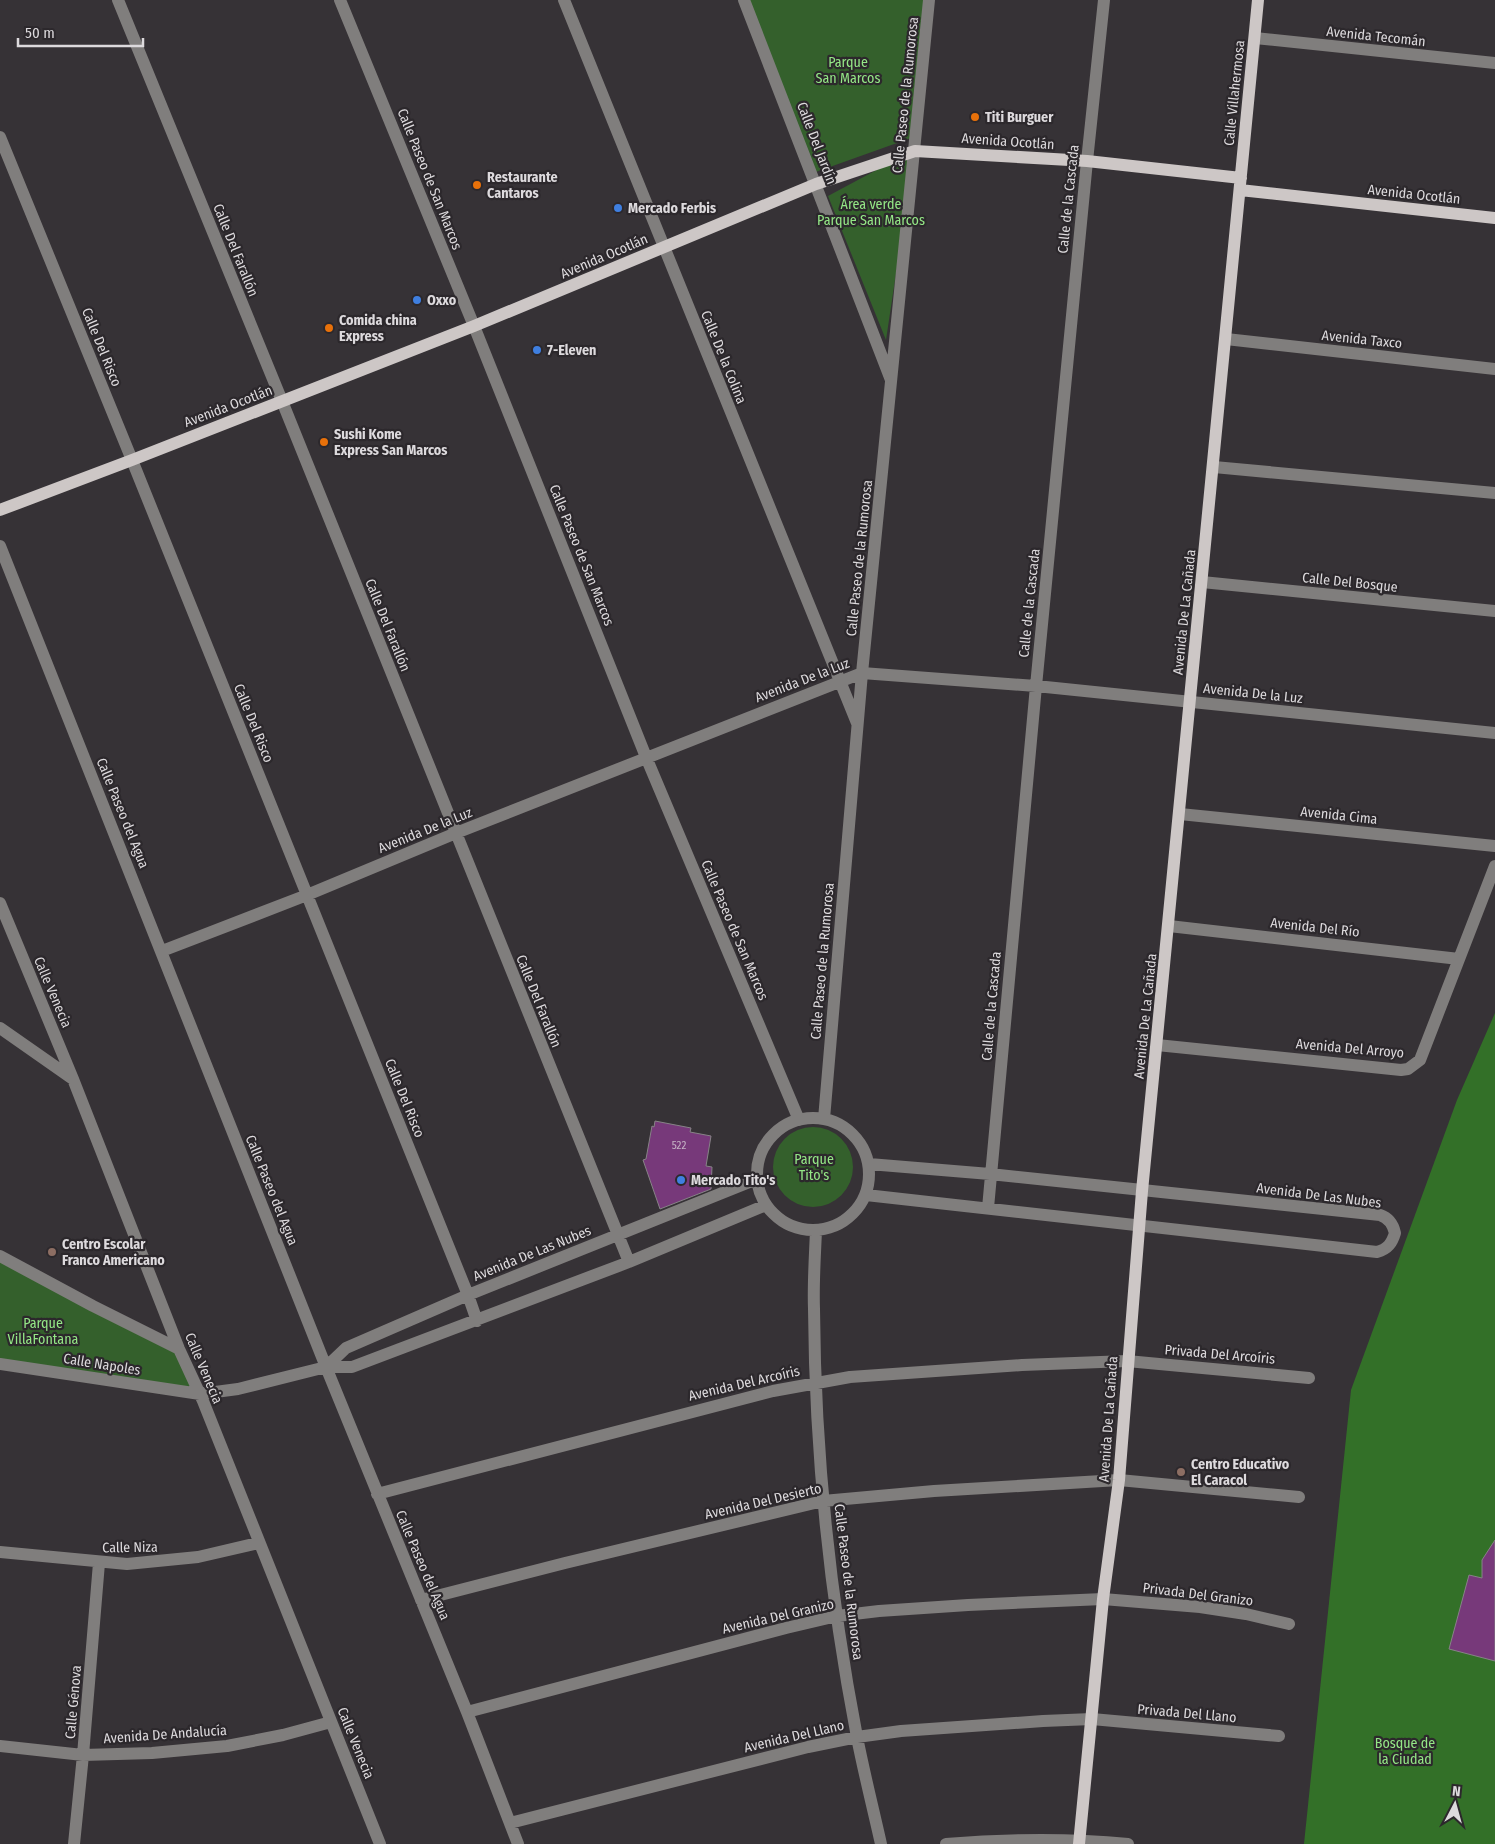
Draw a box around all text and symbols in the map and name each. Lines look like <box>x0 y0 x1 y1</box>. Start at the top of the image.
scale bar <box>18 15 142 47</box>
street label: Calle Paseo de la Rumorosa <box>889 16 922 174</box>
street label: Avenida Tecomán <box>1325 23 1426 50</box>
text: 50 m <box>25 24 55 42</box>
street label: Calle Villahermosa <box>1220 39 1249 147</box>
park label: Parque San Marcos <box>816 54 880 87</box>
street label: Calle Del Jardín <box>793 100 840 187</box>
street label: Calle Paseo de San Marcos <box>393 106 466 252</box>
place label: Titi Burguer <box>985 109 1054 126</box>
marker: Titi Burguer <box>969 111 981 123</box>
street label: Avenida Ocotlán <box>961 130 1055 153</box>
street label: Calle de la Cascada <box>1054 144 1083 254</box>
place label: Restaurante Cantaros <box>487 169 558 202</box>
marker: Restaurante Cantaros <box>471 179 483 191</box>
street label: Avenida Ocotlán <box>1367 181 1461 208</box>
park label: Área verde Parque San Marcos <box>817 195 925 229</box>
place label: Mercado Ferbis <box>628 200 716 217</box>
street label: Calle Del Farallón <box>209 201 262 299</box>
marker: Mercado Ferbis <box>612 202 624 214</box>
street label: Avenida Ocotlán <box>558 230 650 282</box>
place label: Oxxo <box>427 292 457 309</box>
marker: Oxxo <box>411 294 423 306</box>
street label: Calle Del Risco <box>78 305 125 389</box>
street label: Calle De la Colina <box>697 308 750 406</box>
place label: Comida china Express <box>339 312 417 345</box>
marker: Comida china Express <box>323 322 335 334</box>
street label: Avenida Taxco <box>1321 327 1403 352</box>
place label: 7-Eleven <box>547 342 596 359</box>
marker: 7-Eleven <box>531 344 543 356</box>
street label: Avenida Ocotlán <box>182 382 275 431</box>
place label: Sushi Kome Express San Marcos <box>334 426 447 459</box>
marker: Sushi Kome Express San Marcos <box>318 436 330 448</box>
street label: Calle Paseo de la Rumorosa <box>843 479 876 637</box>
street label: Calle Paseo de San Marcos <box>545 482 618 628</box>
street label: Calle de la Cascada <box>1015 548 1044 658</box>
street label: Avenida De La Cañada <box>1169 548 1200 676</box>
street label: Calle Del Bosque <box>1301 569 1399 596</box>
street label: Calle Del Farallón <box>361 576 414 674</box>
street label: Avenida De la Luz <box>752 654 852 706</box>
street label: Avenida De la Luz <box>1202 680 1304 707</box>
street label: Calle Del Risco <box>230 681 277 765</box>
street label: Calle Paseo del Agua <box>93 756 152 871</box>
street label: Avenida Cima <box>1300 803 1378 828</box>
street label: Avenida De la Luz <box>376 804 475 857</box>
street label: Calle Paseo de San Marcos <box>697 858 772 1003</box>
street label: Calle Paseo de la Rumorosa <box>807 882 838 1040</box>
street label: Avenida Del Río <box>1270 914 1360 941</box>
street label: Calle de la Cascada <box>978 951 1005 1061</box>
street label: Calle Del Farallón <box>512 952 565 1050</box>
street label: Avenida De La Cañada <box>1130 952 1161 1080</box>
street label: Calle Venecia <box>30 954 75 1030</box>
street label: Avenida Del Arroyo <box>1295 1035 1405 1062</box>
street label: Calle Del Risco <box>381 1056 428 1140</box>
street label: Calle Paseo del Agua <box>242 1133 301 1248</box>
house number: 522 <box>672 1139 686 1152</box>
park label: Parque Tito's <box>794 1151 834 1184</box>
place label: Mercado Tito's <box>691 1172 775 1189</box>
marker: Mercado Tito's <box>675 1174 687 1186</box>
street label: Avenida De Las Nubes <box>1256 1179 1382 1212</box>
street label: Avenida De Las Nubes <box>471 1222 594 1285</box>
place label: Centro Escolar Franco Americano <box>62 1236 165 1269</box>
marker: Centro Escolar Franco Americano <box>46 1246 58 1258</box>
park label: Parque VillaFontana <box>8 1315 79 1348</box>
street label: Calle Venecia <box>181 1330 226 1406</box>
street label: Privada Del Arcoíris <box>1164 1341 1276 1368</box>
street label: Calle Napoles <box>62 1350 142 1379</box>
street label: Avenida De La Cañada <box>1096 1355 1121 1482</box>
street label: Avenida Del Arcoíris <box>687 1362 802 1405</box>
place label: Centro Educativo El Caracol <box>1191 1456 1290 1489</box>
marker: Centro Educativo El Caracol <box>1175 1466 1187 1478</box>
street label: Avenida Del Desierto <box>703 1480 823 1523</box>
street label: Calle Paseo de la Rumorosa <box>830 1503 867 1661</box>
street label: Calle Paseo del Agua <box>392 1508 453 1623</box>
street label: Calle Niza <box>102 1539 158 1556</box>
street label: Privada Del Granizo <box>1142 1579 1254 1610</box>
street label: Avenida Del Granizo <box>721 1595 836 1638</box>
street label: Calle Génova <box>62 1664 85 1740</box>
street label: Privada Del Llano <box>1137 1701 1237 1726</box>
street label: Calle Venecia <box>333 1705 378 1782</box>
street label: Avenida Del Llano <box>742 1717 846 1756</box>
street label: Avenida De Andalucía <box>103 1722 227 1747</box>
park label: Bosque de la Ciudad <box>1375 1735 1435 1768</box>
north arrow <box>1430 1779 1480 1829</box>
text: N <box>1451 1783 1461 1800</box>

